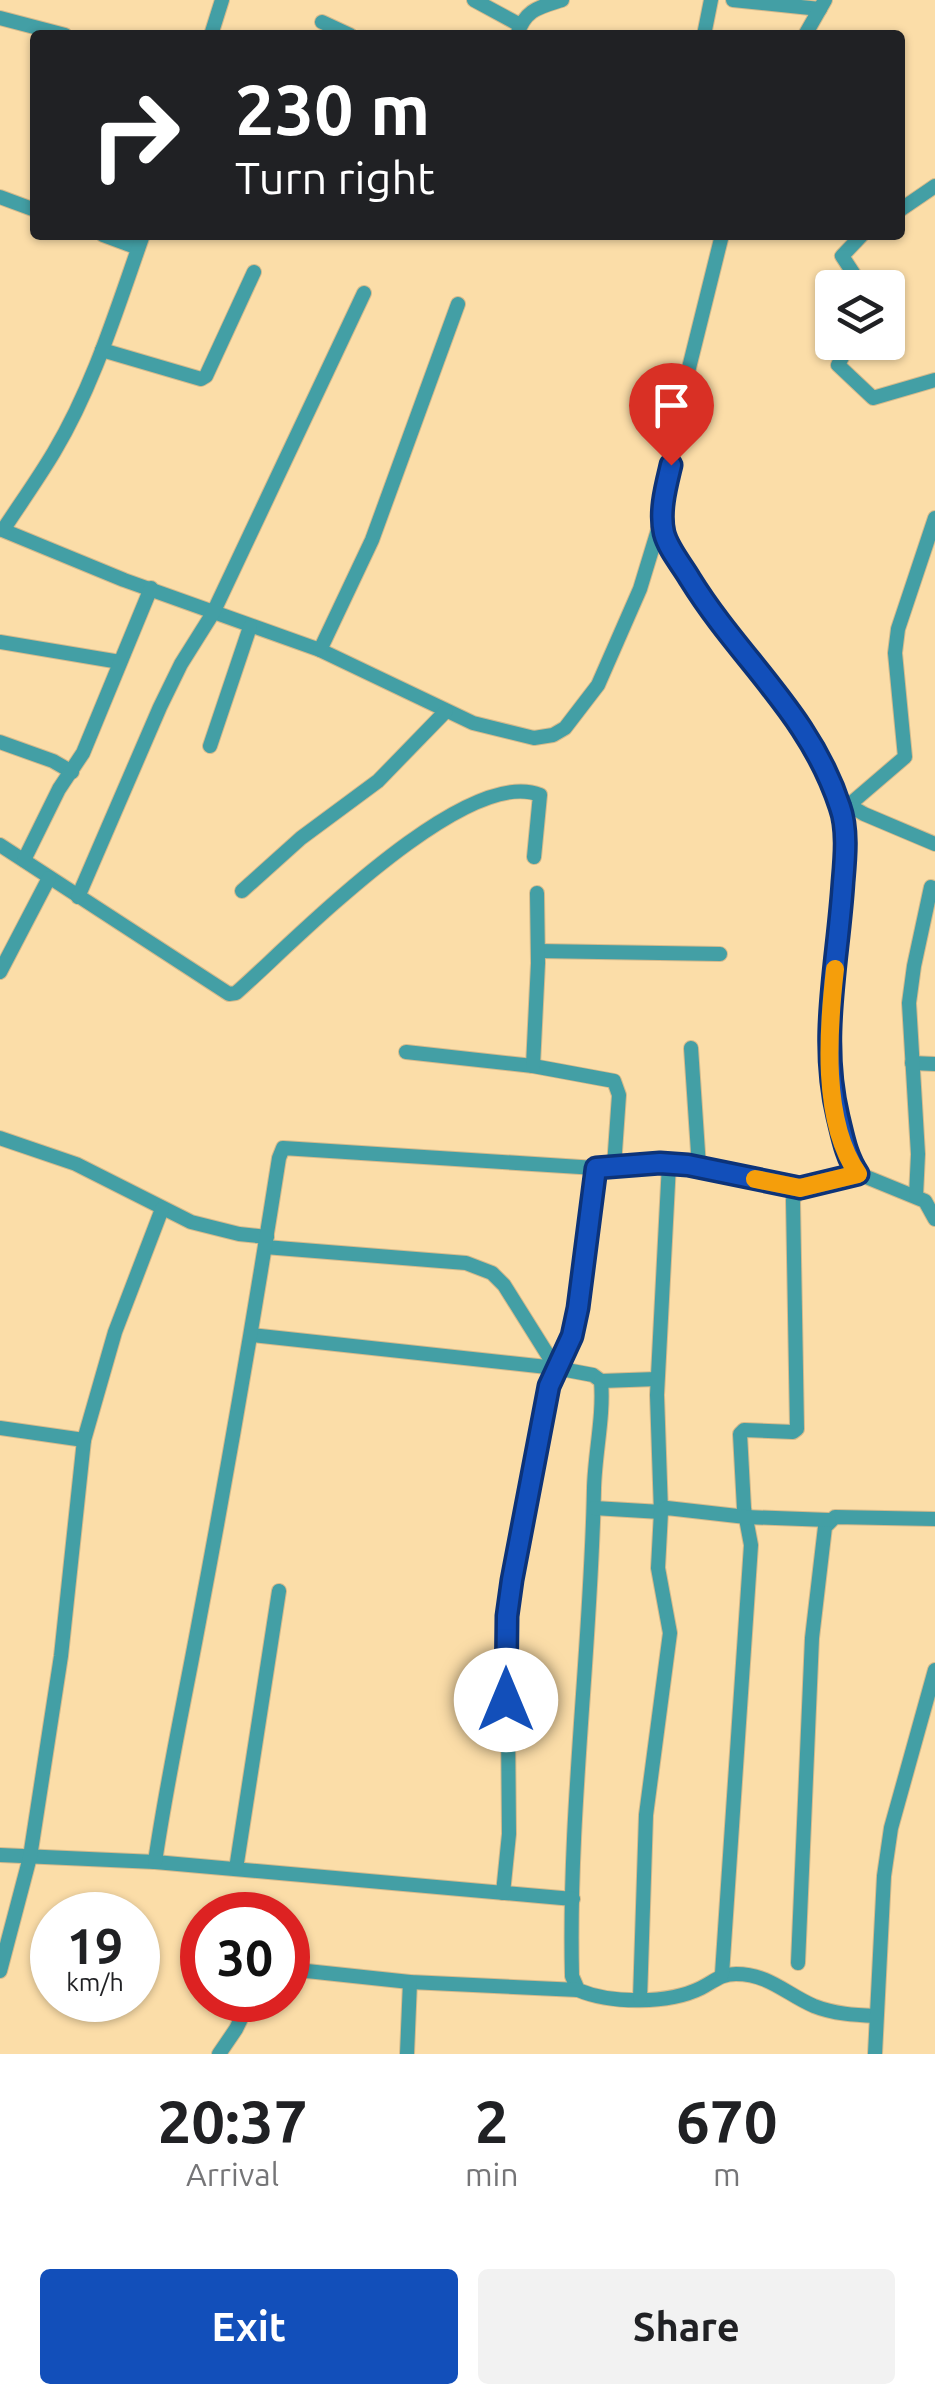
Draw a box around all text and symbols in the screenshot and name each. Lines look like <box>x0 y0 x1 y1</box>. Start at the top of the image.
icon: right <box>70 70 200 200</box>
text: 230 m <box>235 70 430 148</box>
text: Turn right <box>235 152 435 203</box>
map controls <box>815 270 905 360</box>
button: layers <box>815 270 905 360</box>
pin <box>629 363 714 466</box>
icon: arrive <box>644 378 699 433</box>
position arrow <box>454 1648 558 1752</box>
speed limit sign: 30 <box>180 1892 310 2022</box>
text: 19 <box>67 1917 123 1973</box>
text: km/h <box>66 1968 124 1996</box>
text: 20:37 <box>157 2087 308 2154</box>
text: 2 <box>475 2087 509 2154</box>
text: 670 <box>676 2087 778 2154</box>
text: Arrival <box>186 2156 279 2192</box>
text: min <box>465 2156 519 2192</box>
text: m <box>713 2156 741 2192</box>
button: Exit <box>40 2269 458 2384</box>
button: Share <box>478 2269 895 2384</box>

